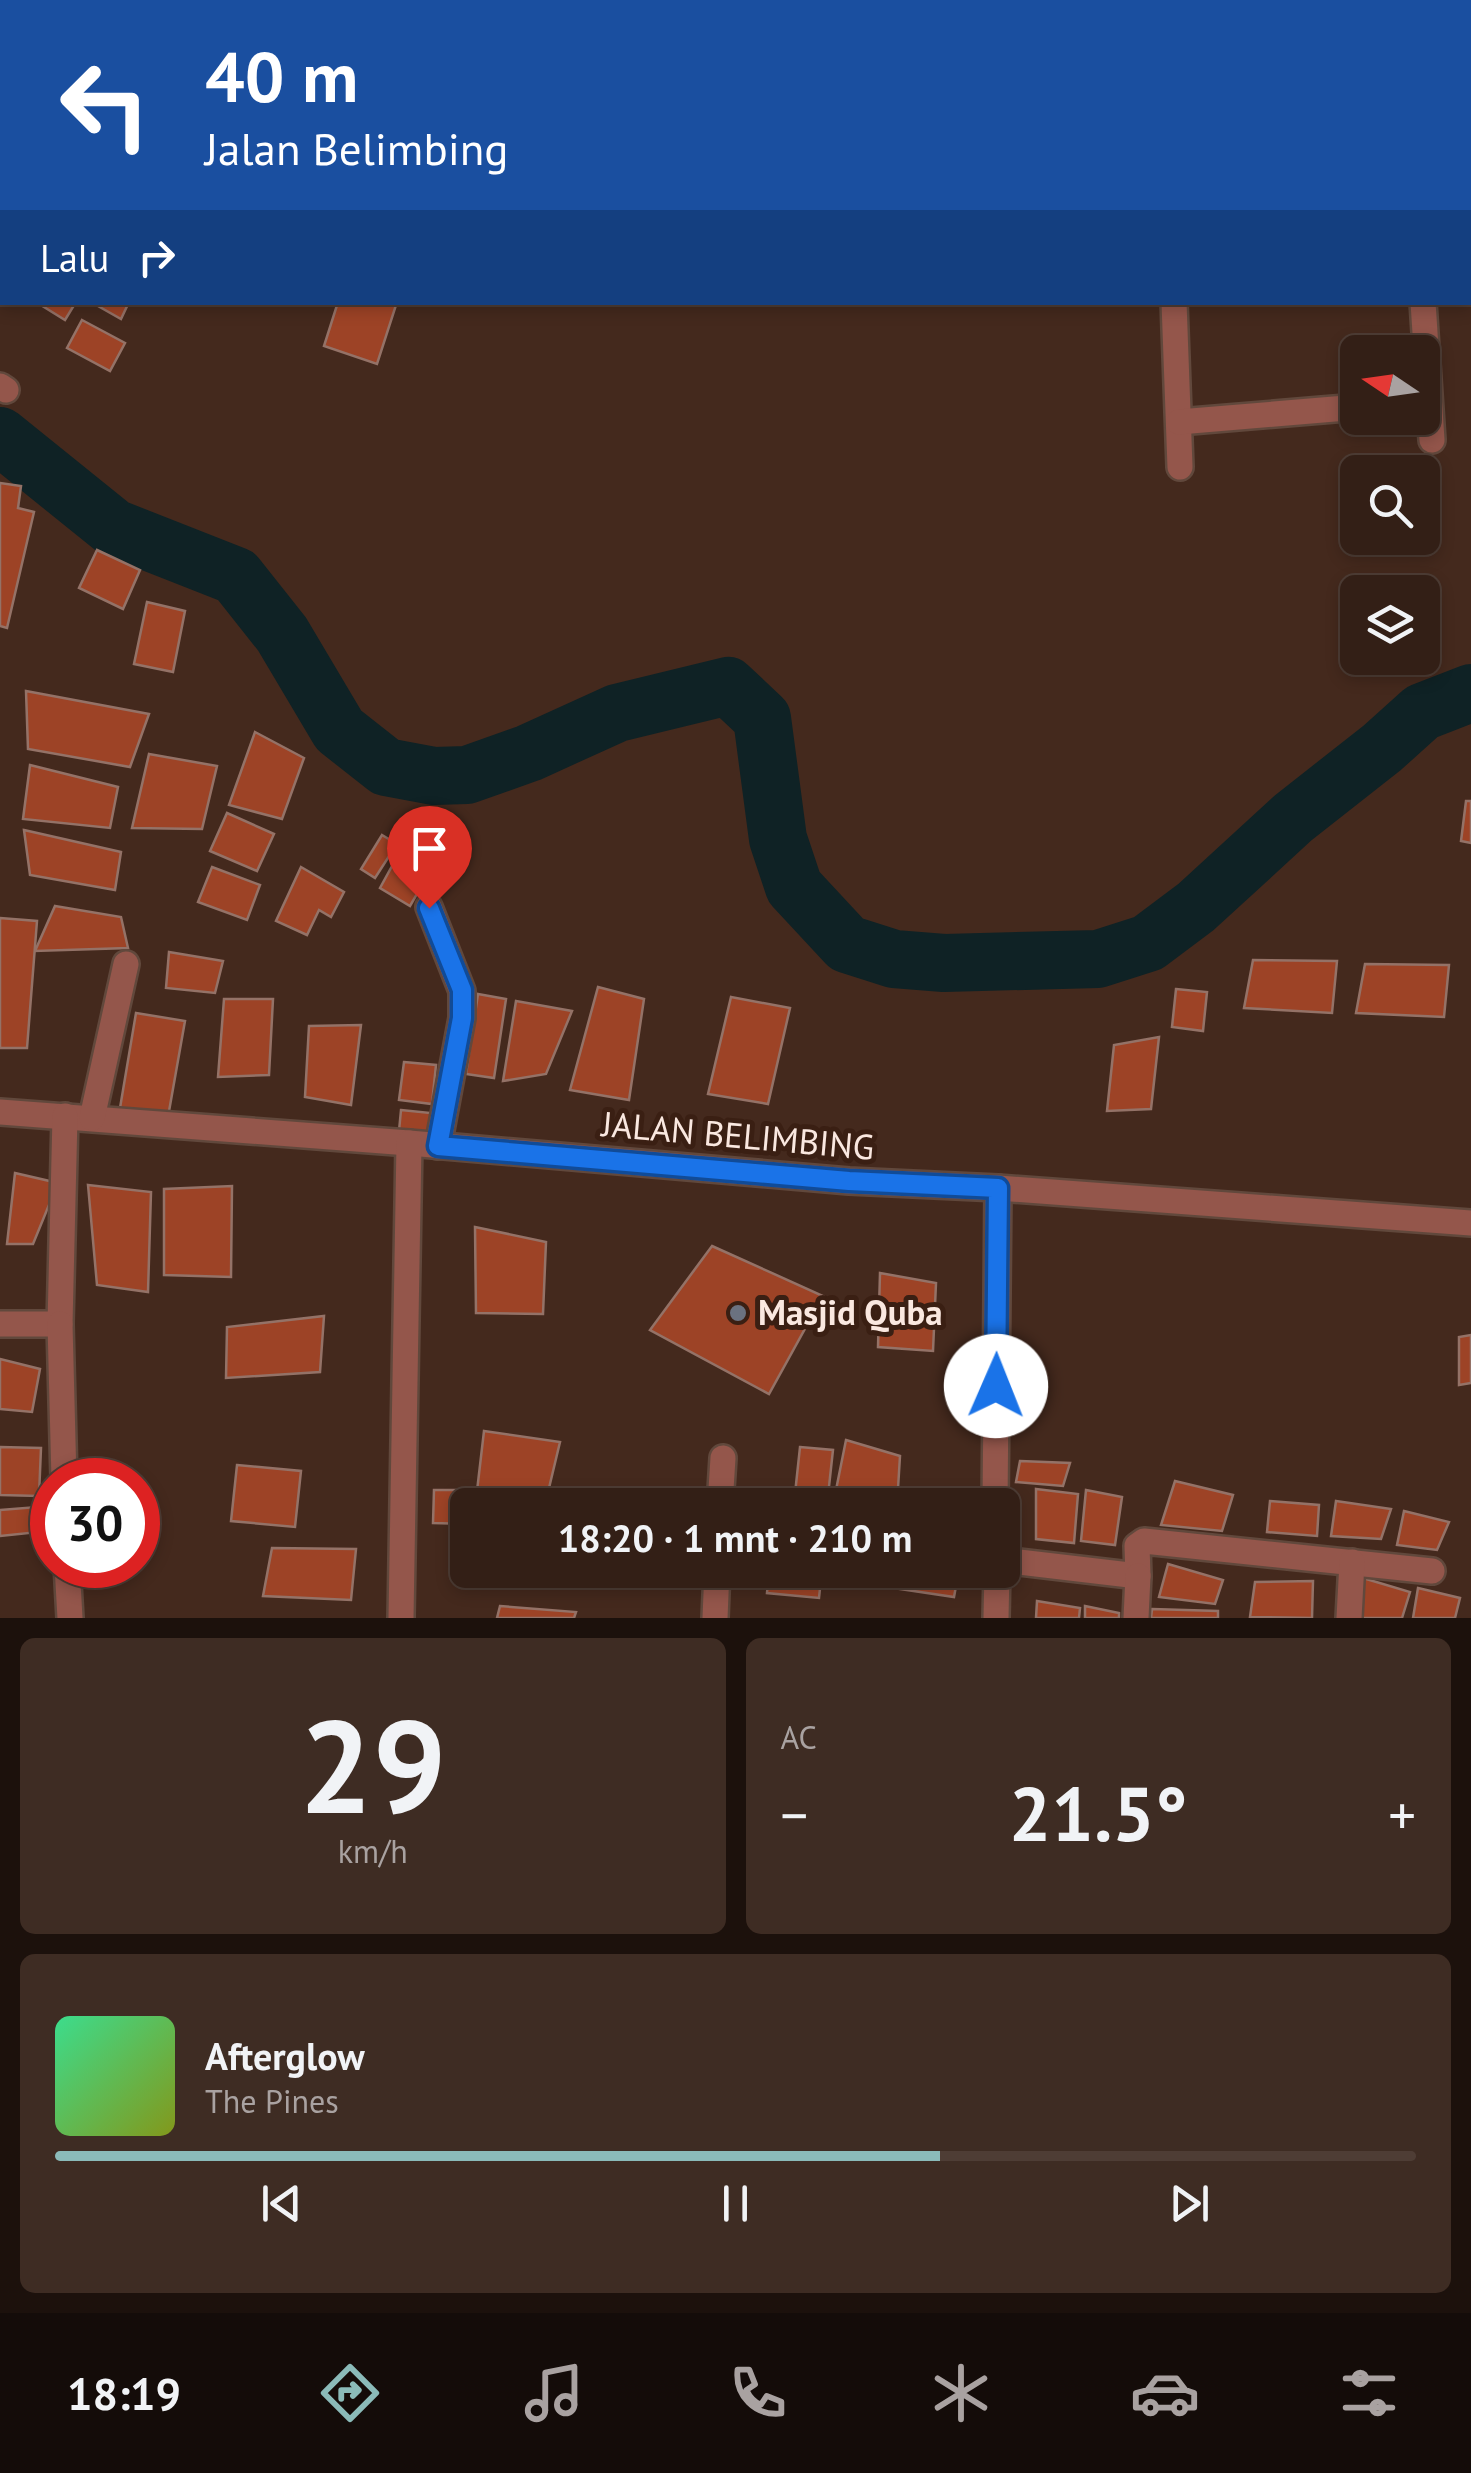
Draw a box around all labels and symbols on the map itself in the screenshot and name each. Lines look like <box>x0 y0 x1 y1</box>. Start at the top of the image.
north arrow <box>1340 335 1440 435</box>
pin <box>387 806 472 909</box>
street label: JALAN BELIMBING <box>598 1100 876 1170</box>
place label: Masjid Quba <box>758 1289 943 1335</box>
marker: Masjid Quba <box>727 1302 749 1324</box>
position arrow <box>944 1334 1048 1438</box>
speed limit sign: 30 <box>30 1458 160 1588</box>

